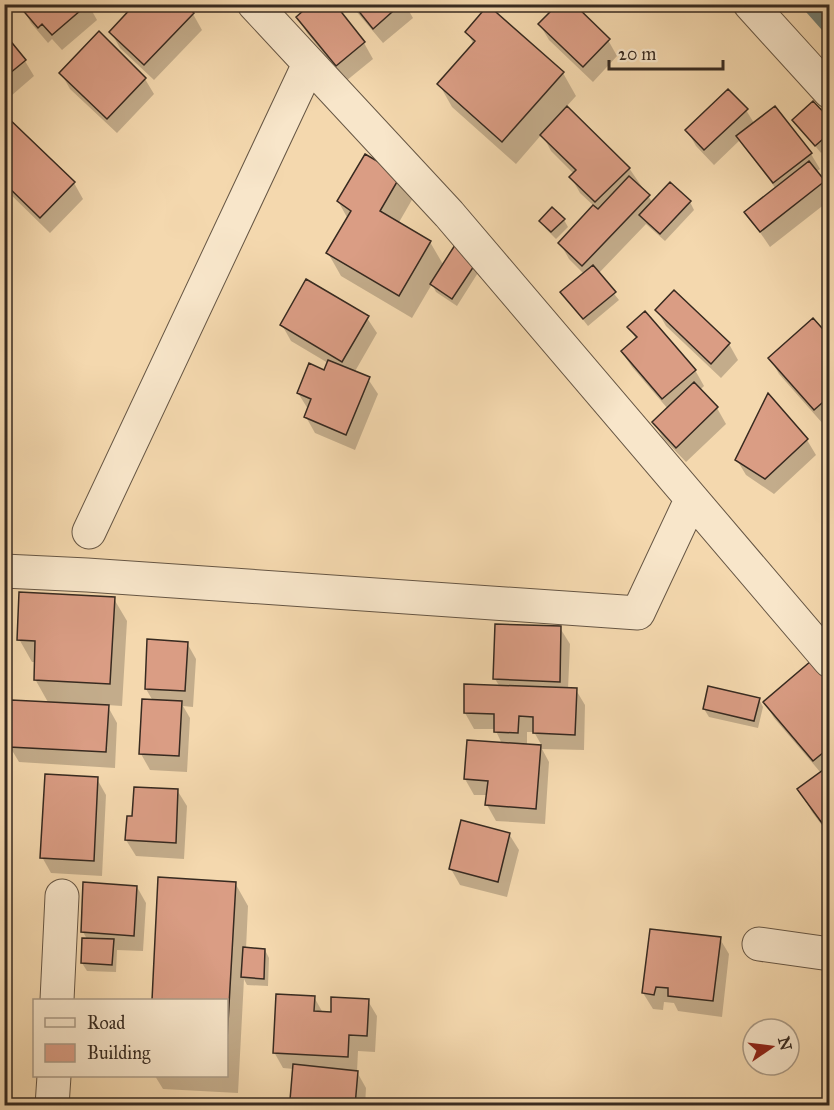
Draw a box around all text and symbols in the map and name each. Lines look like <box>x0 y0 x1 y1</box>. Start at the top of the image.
scale bar <box>609 33 723 71</box>
text: 20 m <box>618 43 656 65</box>
legend <box>33 999 228 1077</box>
text: Road <box>87 1012 125 1034</box>
north arrow <box>741 1017 801 1077</box>
text: N <box>774 1035 796 1053</box>
text: Building <box>87 1042 151 1065</box>

